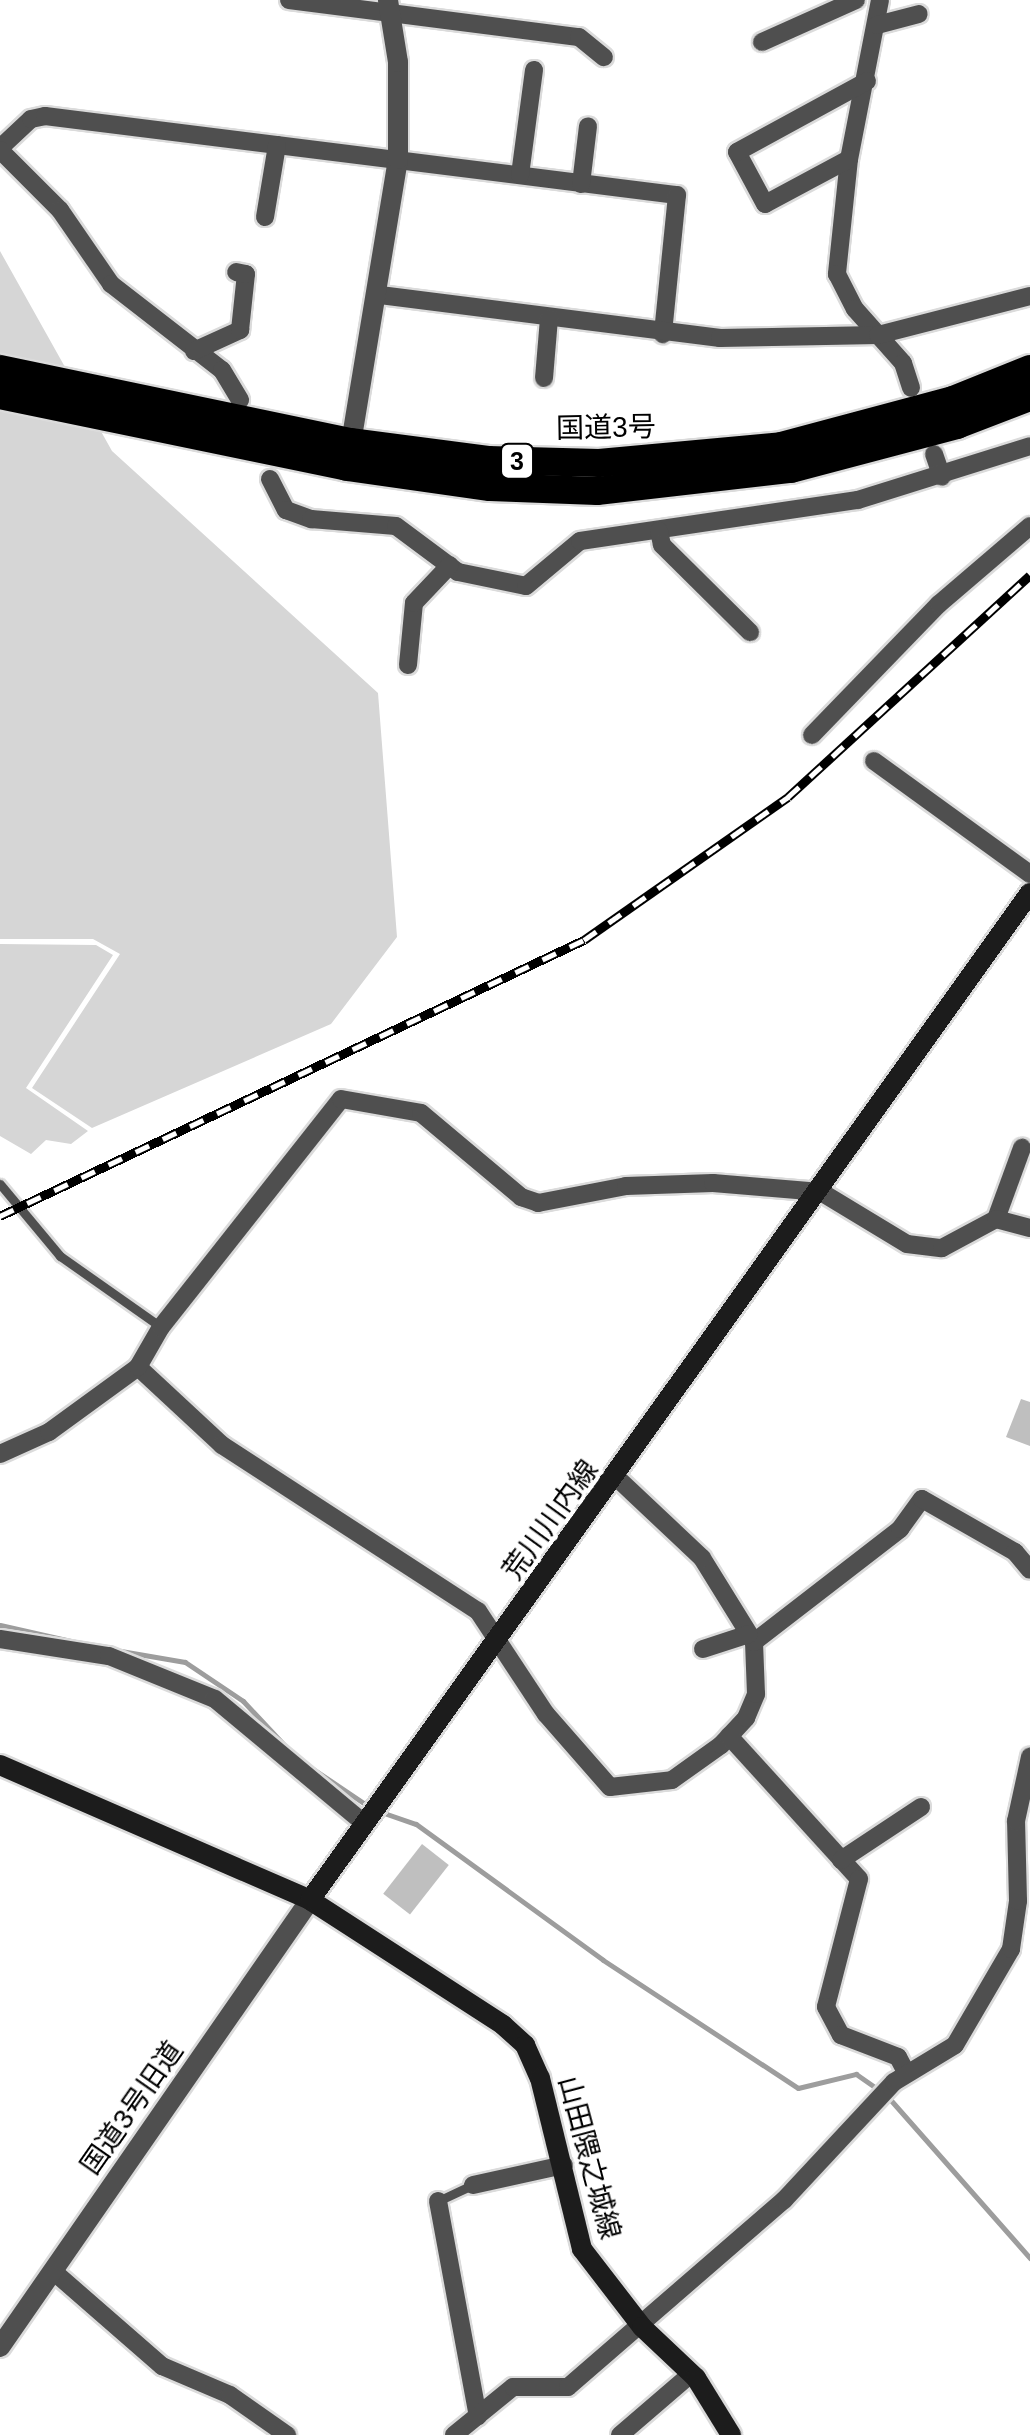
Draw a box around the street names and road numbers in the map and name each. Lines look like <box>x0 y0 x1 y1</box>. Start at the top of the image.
street label: 国道3号 <box>556 410 656 446</box>
road number: 3 <box>500 441 534 481</box>
street label: 荒川川内線 <box>496 1453 606 1587</box>
street label: 国道3号旧道 <box>74 2035 190 2181</box>
street label: 山田隈之城線 <box>551 2073 627 2243</box>

